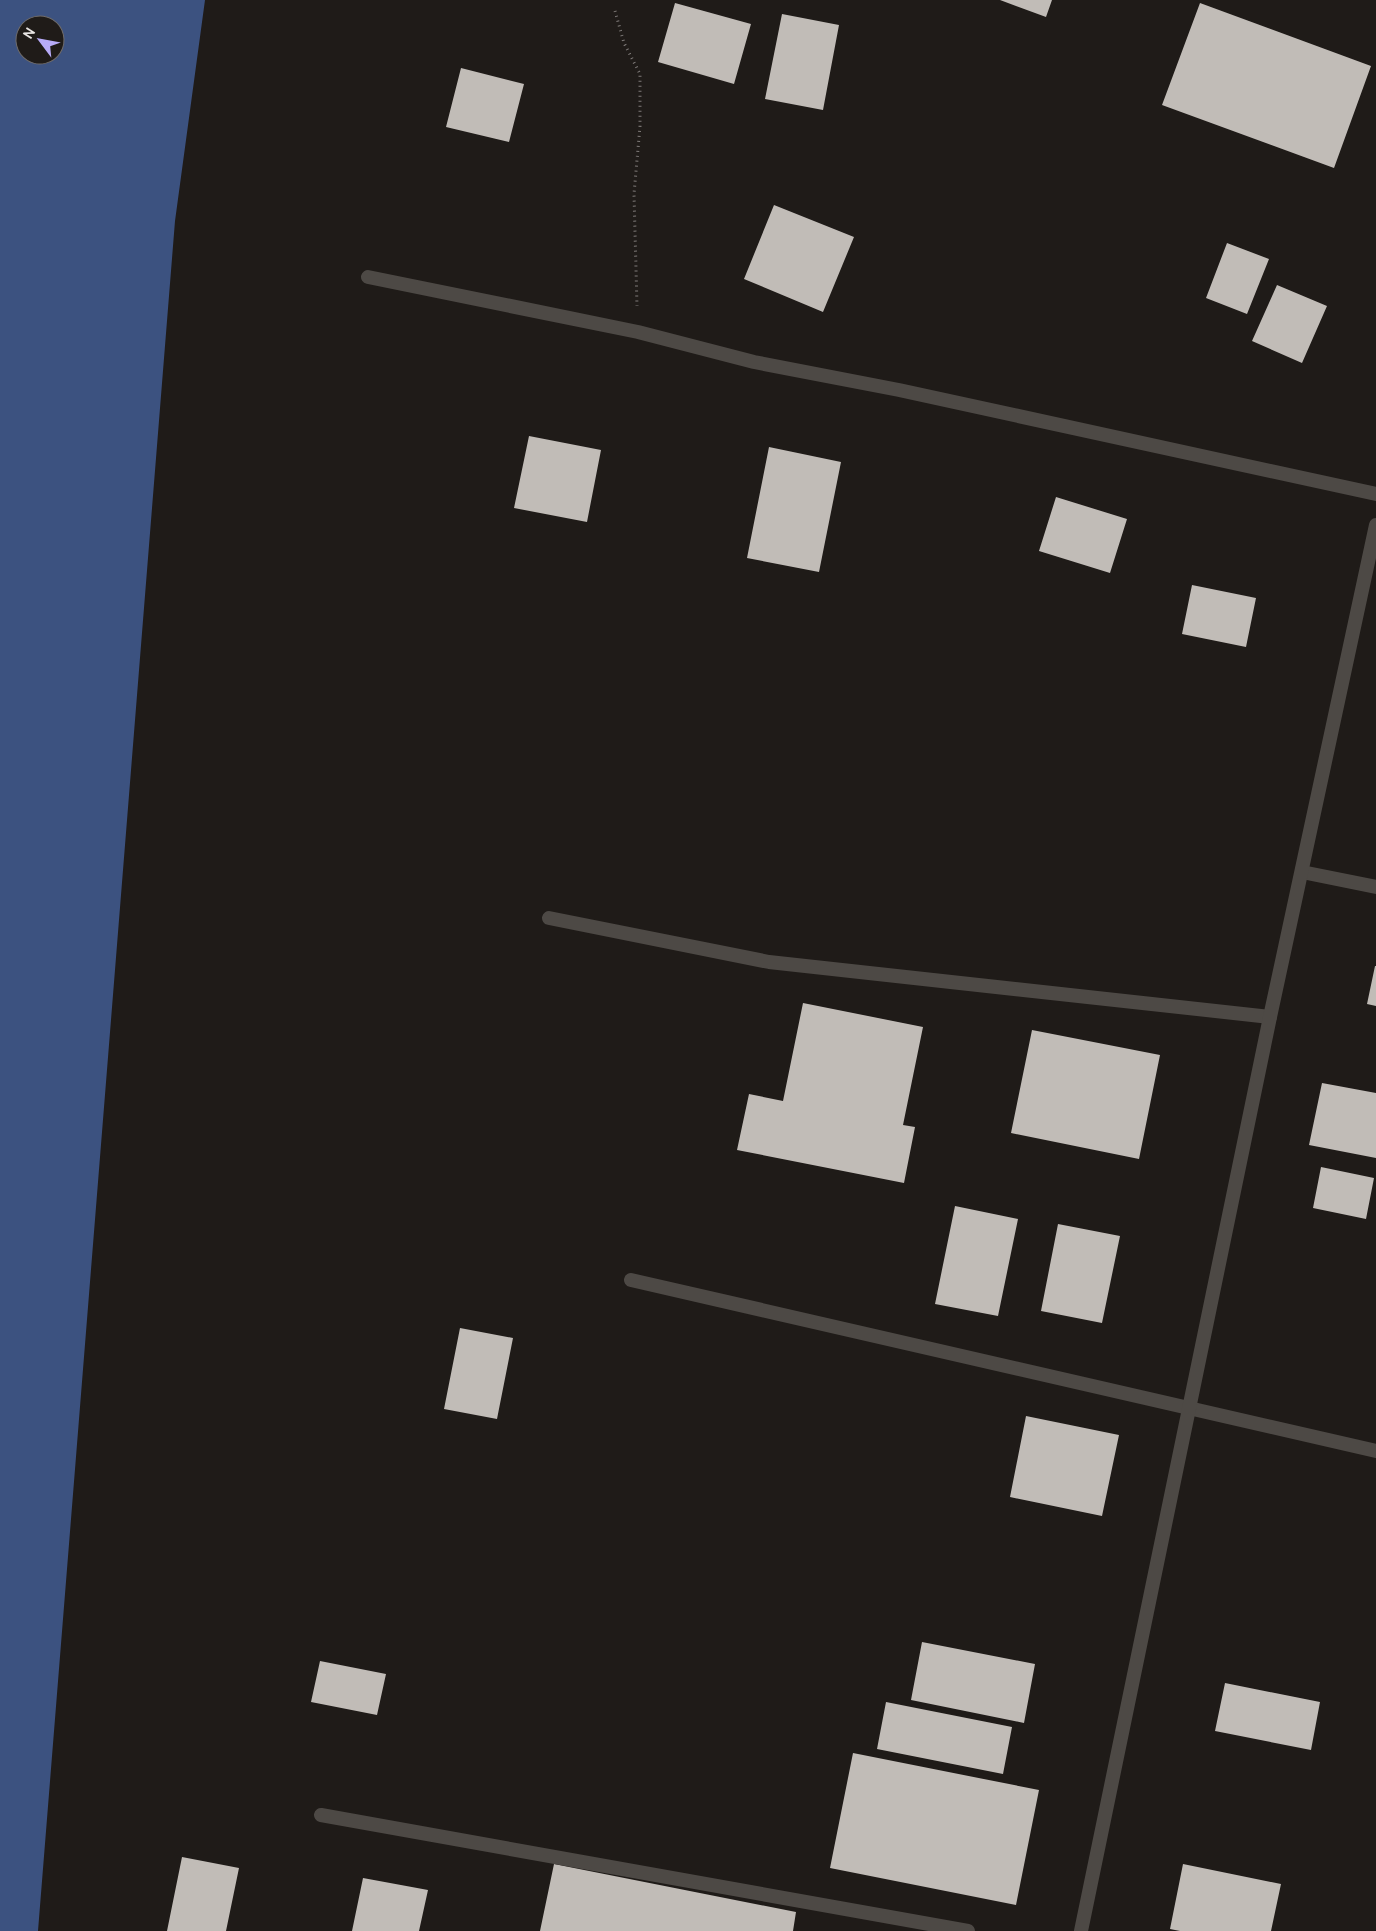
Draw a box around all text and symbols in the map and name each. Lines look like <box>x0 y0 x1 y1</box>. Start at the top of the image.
north arrow <box>15 15 65 65</box>
text: N <box>20 25 40 43</box>

